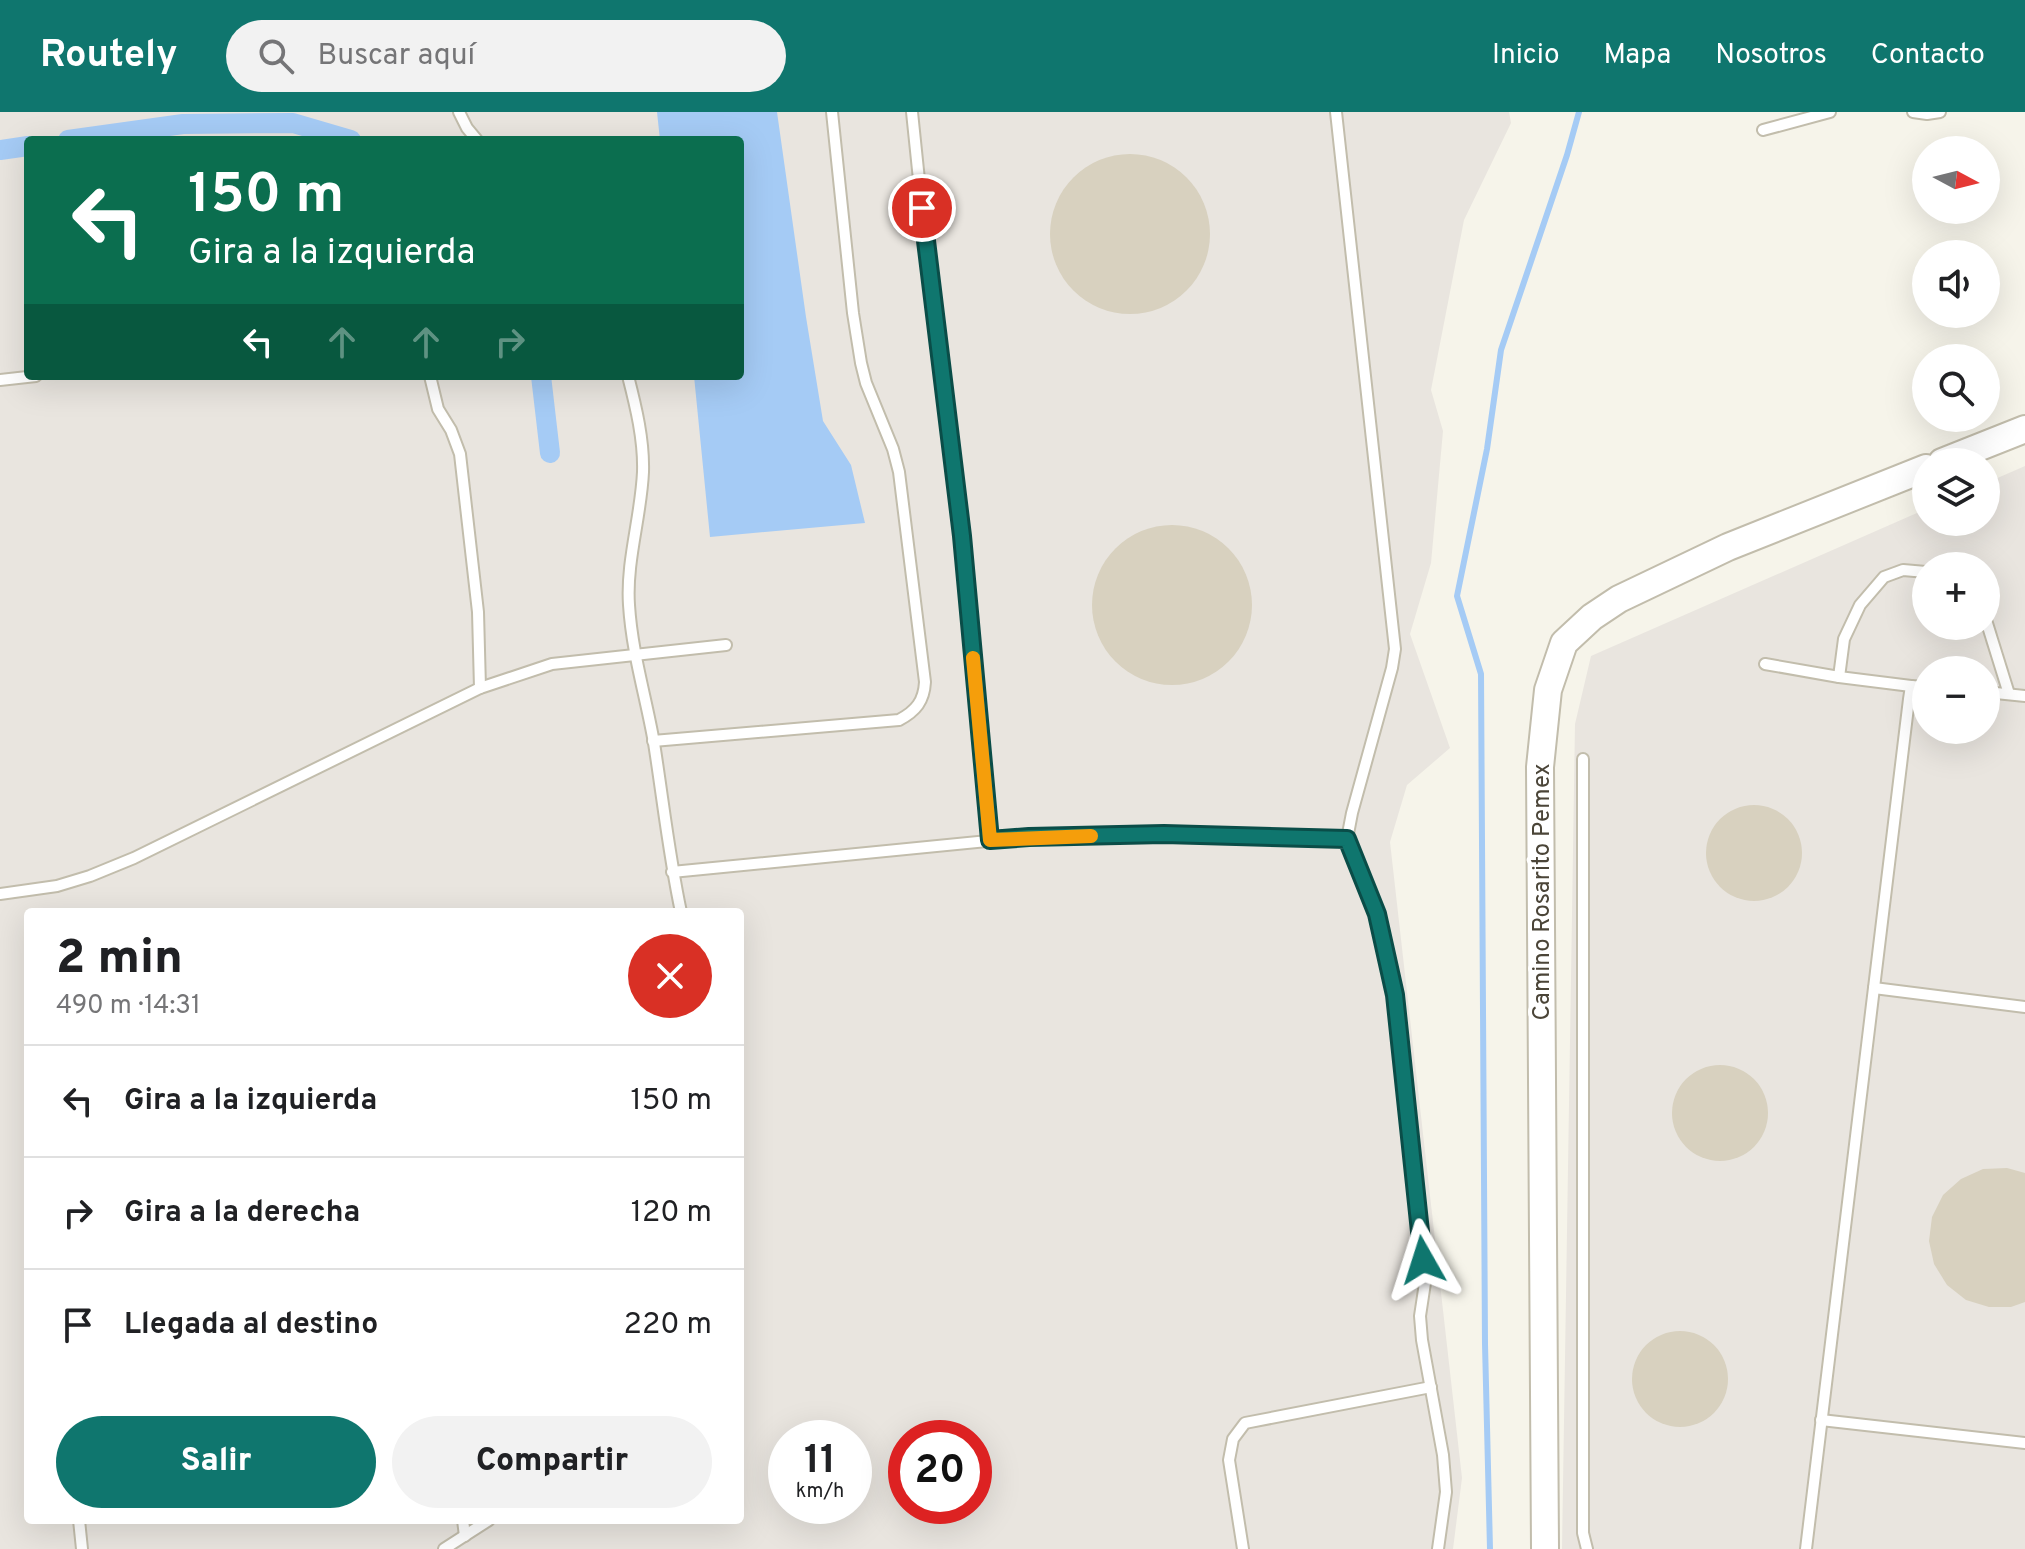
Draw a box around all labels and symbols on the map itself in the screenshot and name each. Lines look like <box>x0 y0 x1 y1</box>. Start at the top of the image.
north arrow <box>1912 136 2000 224</box>
pin <box>888 174 956 242</box>
street label: Camino Rosarito Pemex <box>1528 763 1558 1021</box>
position arrow <box>1381 1218 1465 1302</box>
speed limit sign: 20 <box>888 1420 992 1524</box>

